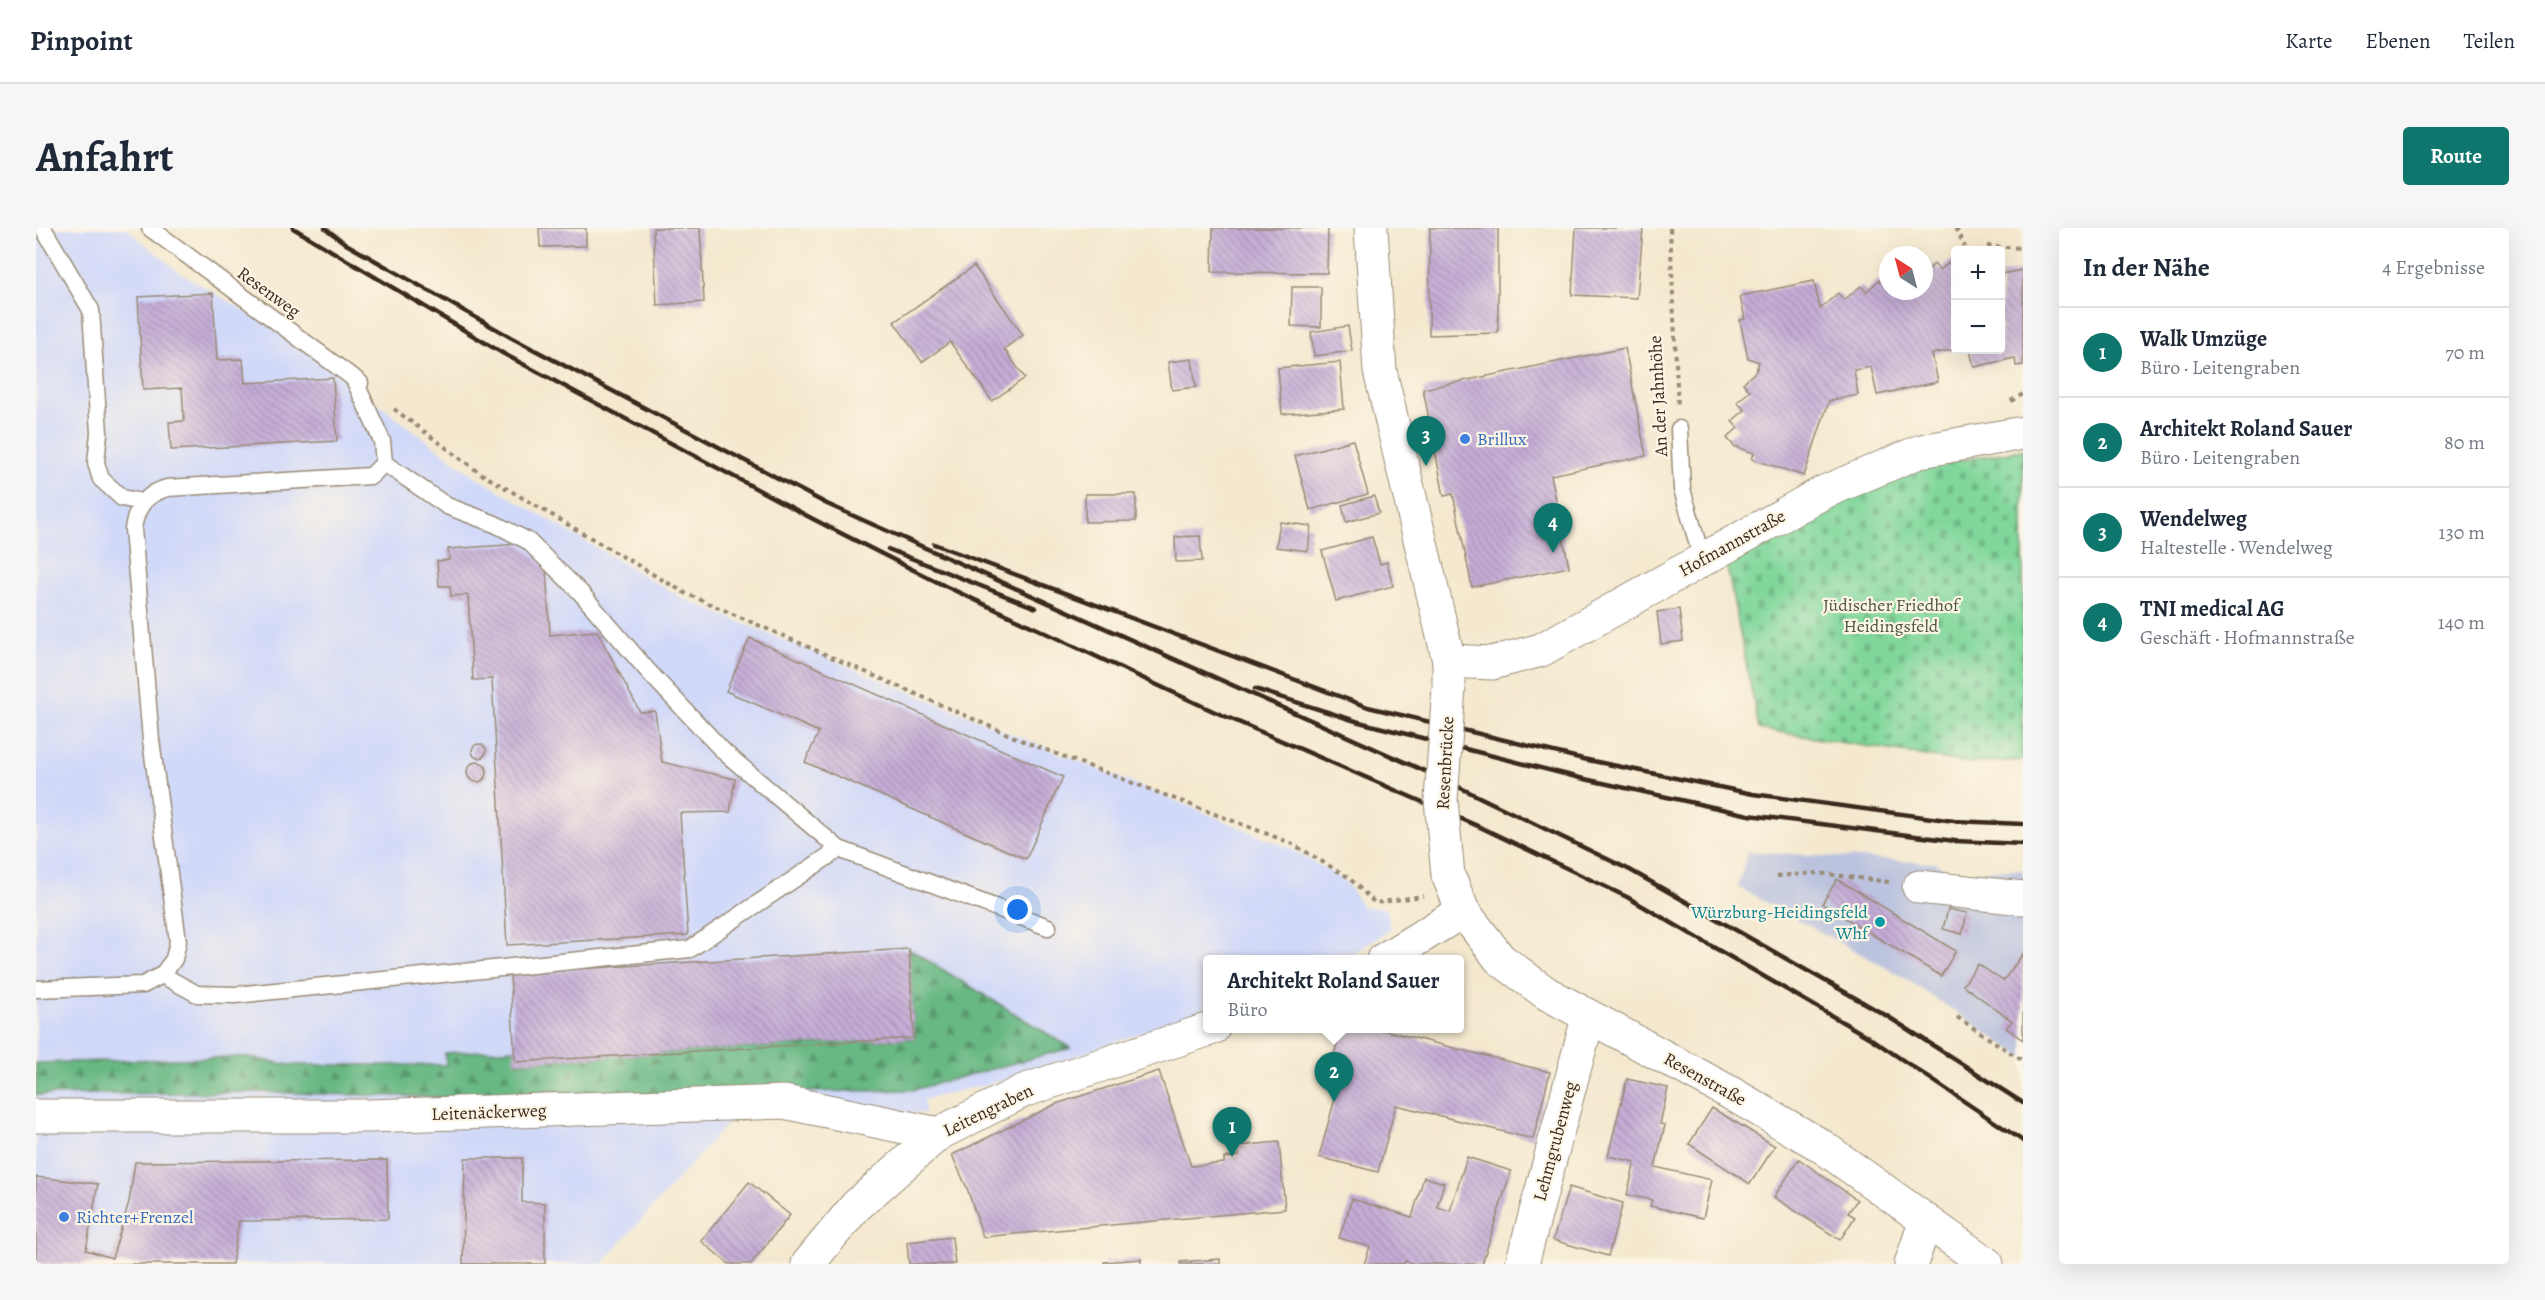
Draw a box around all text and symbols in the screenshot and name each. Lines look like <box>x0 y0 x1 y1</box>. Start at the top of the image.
text: Pinpoint <box>30 22 133 60</box>
text: Karte <box>2285 27 2333 55</box>
text: Ebenen <box>2366 27 2430 55</box>
text: Teilen <box>2463 27 2515 55</box>
button: Route <box>2403 127 2509 185</box>
text: Anfahrt <box>36 128 173 185</box>
north arrow <box>1879 246 1933 300</box>
map controls <box>1951 246 2005 354</box>
button: + <box>1951 246 2005 300</box>
text: In der Nähe <box>2083 250 2210 285</box>
text: 4 Ergebnisse <box>2382 254 2485 281</box>
street label: Resenweg <box>233 261 305 323</box>
button: − <box>1951 300 2005 354</box>
text: Walk Umzüge <box>2140 324 2267 354</box>
street label: An der Jahnhöhe <box>1643 335 1673 458</box>
text: 1 <box>2099 339 2106 366</box>
text: 70 m <box>2445 339 2485 366</box>
text: Büro · Leitengraben <box>2140 354 2300 381</box>
text: Architekt Roland Sauer <box>2140 414 2352 444</box>
pin: 3 <box>1406 416 1446 466</box>
place label: Brillux <box>1477 427 1527 451</box>
text: 2 <box>2098 429 2107 456</box>
text: 80 m <box>2444 429 2485 456</box>
marker: Brillux <box>1458 432 1472 446</box>
text: Büro · Leitengraben <box>2140 444 2300 471</box>
pin: 4 <box>1534 504 1573 553</box>
street label: Hofmannstraße <box>1674 504 1790 582</box>
text: Wendelweg <box>2140 504 2247 534</box>
text: 3 <box>2098 519 2107 546</box>
text: 130 m <box>2439 519 2485 546</box>
text: Haltestelle · Wendelweg <box>2140 534 2333 561</box>
park label: Jüdischer Friedhof Heidingsfeld <box>1823 593 1962 638</box>
text: TNI medical AG <box>2140 594 2285 624</box>
text: 4 <box>2098 609 2107 636</box>
text: 140 m <box>2438 609 2485 636</box>
text: Geschäft · Hofmannstraße <box>2140 624 2355 651</box>
street label: Resenbrücke <box>1431 716 1459 810</box>
your location <box>1003 895 1032 924</box>
place label: Würzburg-Heidingsfeld Whf <box>1690 900 1871 945</box>
marker: Würzburg-Heidingsfeld Whf <box>1873 915 1887 929</box>
popup <box>1203 955 1464 1033</box>
text: Architekt Roland Sauer <box>1227 966 1440 996</box>
text: Büro <box>1227 996 1268 1023</box>
street label: Resenstraße <box>1660 1047 1750 1111</box>
pin: 2 <box>1314 1052 1354 1102</box>
street label: Leitengraben <box>939 1078 1037 1142</box>
street label: Lehmgrubenweg <box>1527 1078 1583 1204</box>
street label: Leitenäckerweg <box>431 1098 547 1126</box>
pin: 1 <box>1212 1108 1252 1157</box>
place label: Richter+Frenzel <box>76 1205 194 1229</box>
marker: Richter+Frenzel <box>57 1210 71 1224</box>

